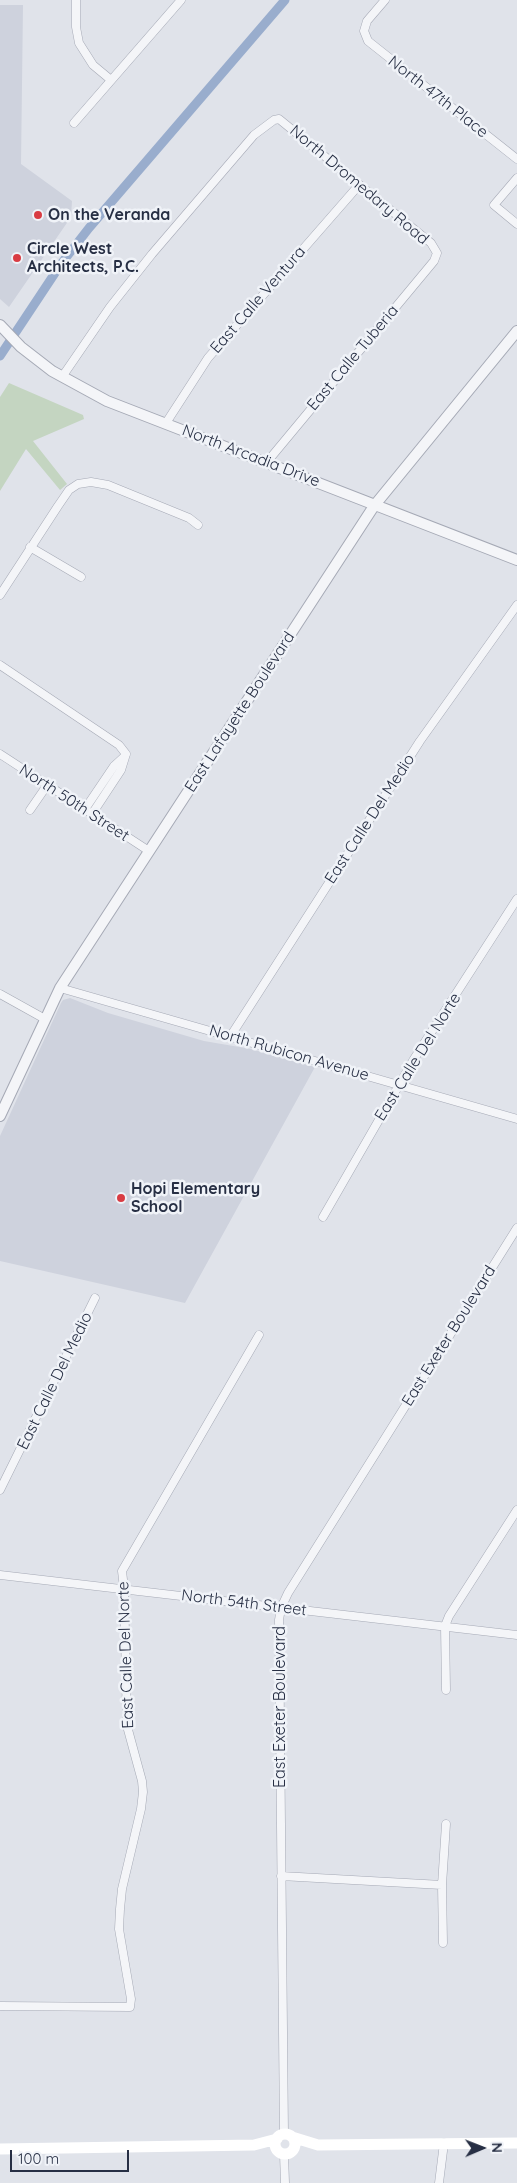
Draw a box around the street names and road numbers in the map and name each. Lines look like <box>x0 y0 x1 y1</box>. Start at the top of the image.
street label: North 47th Place <box>384 52 492 142</box>
street label: North Dromedary Road <box>286 121 432 249</box>
street label: East Calle Ventura <box>206 243 310 357</box>
street label: East Calle Tuberia <box>303 301 403 415</box>
street label: North Arcadia Drive <box>179 421 323 491</box>
street label: East Lafayette Boulevard <box>181 628 299 796</box>
street label: East Calle Del Medio <box>321 751 419 887</box>
street label: North 50th Street <box>15 760 133 846</box>
street label: East Calle Del Norte <box>371 989 465 1125</box>
street label: North Rubicon Avenue <box>207 1021 371 1085</box>
street label: East Exeter Boulevard <box>398 1262 500 1410</box>
street label: East Calle Del Medio <box>13 1309 97 1453</box>
street label: East Calle Del Norte <box>114 1581 138 1729</box>
street label: North 54th Street <box>180 1586 308 1620</box>
street label: East Exeter Boulevard <box>270 1626 290 1788</box>

